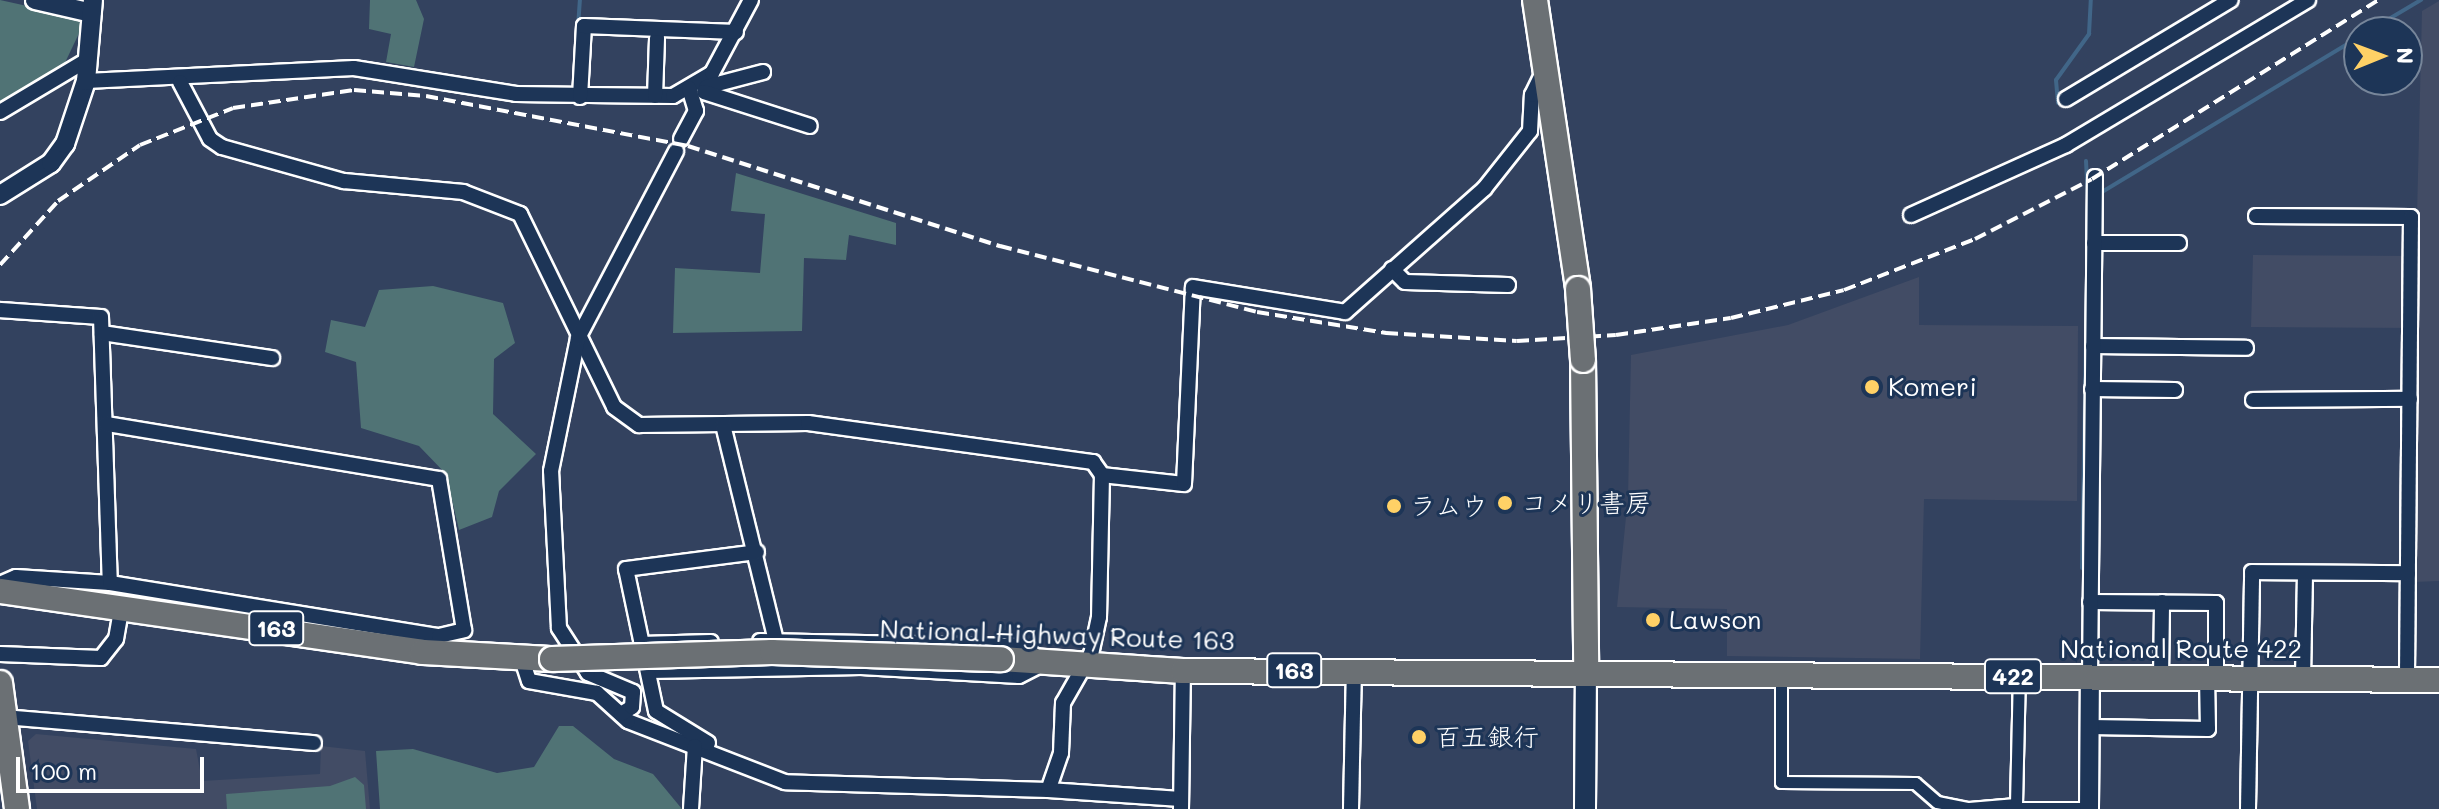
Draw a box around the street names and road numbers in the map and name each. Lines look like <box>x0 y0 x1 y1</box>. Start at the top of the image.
road number: 163 <box>248 608 304 648</box>
street label: National Highway Route 163 <box>879 613 1235 657</box>
street label: National Route 422 <box>2060 633 2302 665</box>
road number: 163 <box>1266 650 1322 690</box>
road number: 422 <box>1983 656 2043 696</box>

